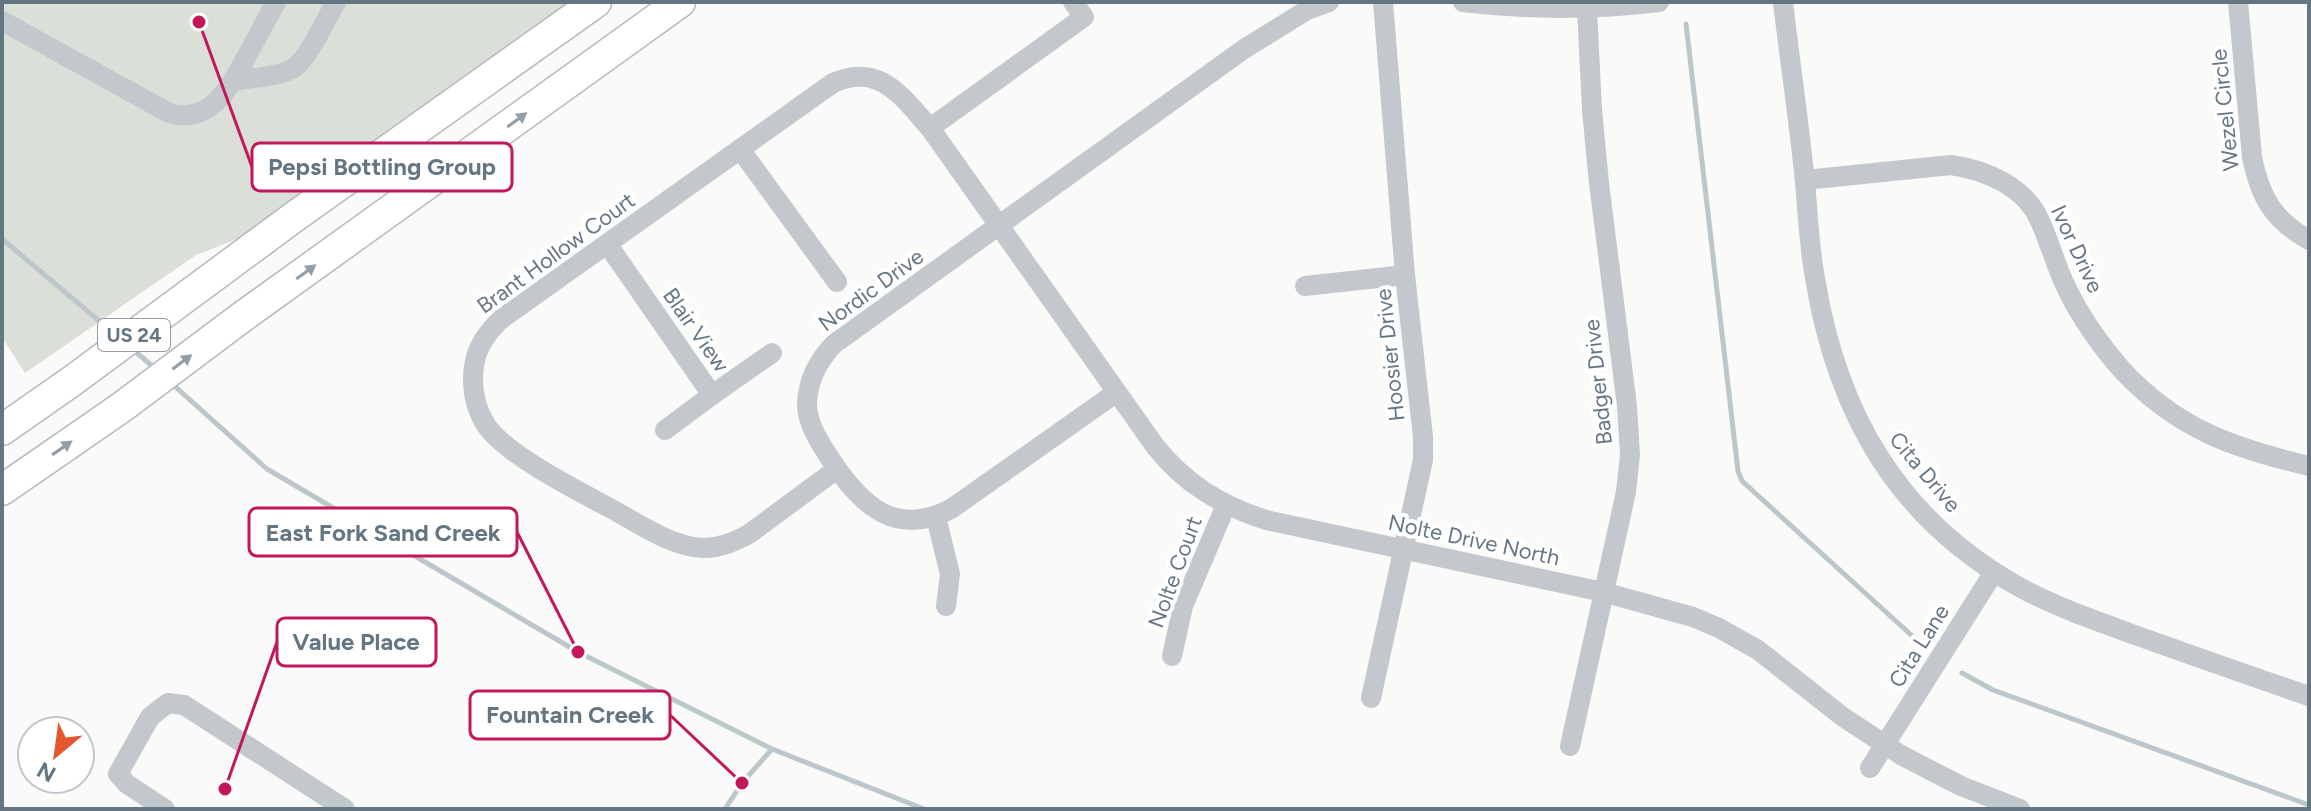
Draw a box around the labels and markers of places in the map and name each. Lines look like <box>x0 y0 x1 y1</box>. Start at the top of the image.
callout: Pepsi Bottling Group <box>252 143 512 191</box>
callout: East Fork Sand Creek <box>249 508 517 556</box>
callout: Value Place <box>277 618 436 666</box>
callout: Fountain Creek <box>470 691 670 739</box>

